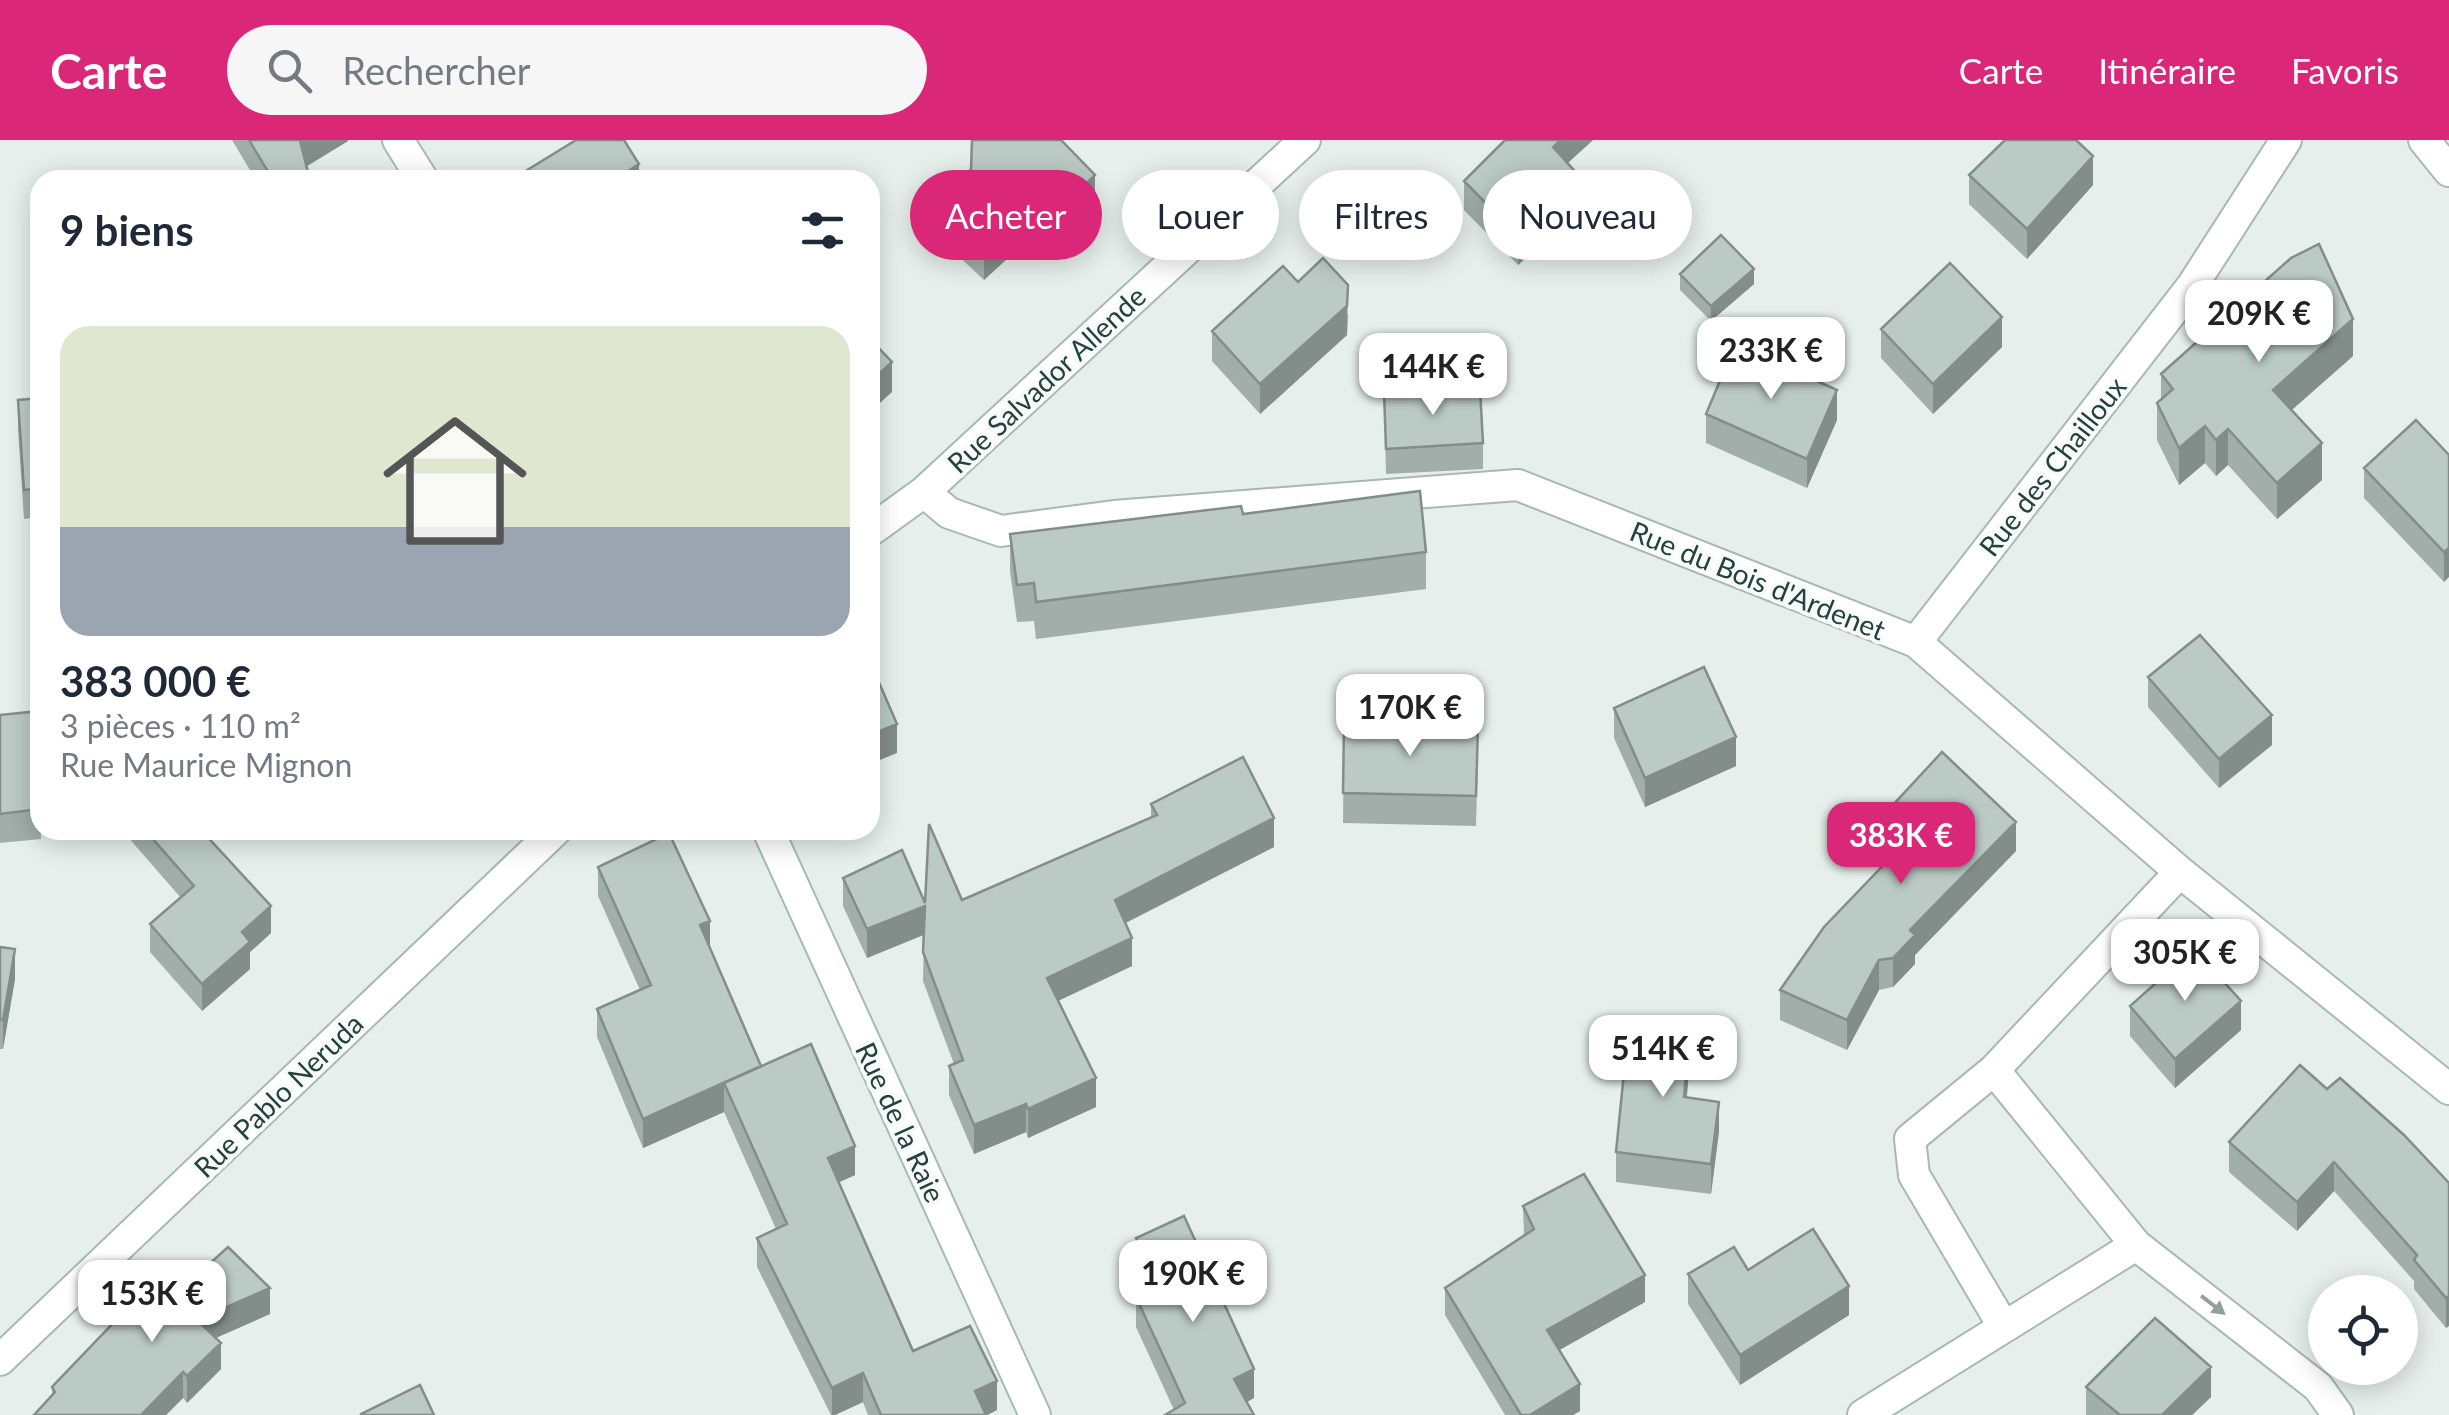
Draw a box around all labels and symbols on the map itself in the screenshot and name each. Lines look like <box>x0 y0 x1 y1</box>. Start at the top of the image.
street label: Rue Salvador Allende <box>940 278 1152 480</box>
pin: 209K € <box>2178 280 2340 365</box>
pin: 233K € <box>1690 317 1852 402</box>
pin: 144K € <box>1352 333 1514 418</box>
street label: Rue des Chailloux <box>1972 370 2133 562</box>
street label: Rue du Bois d'Ardenet <box>1626 513 1890 647</box>
pin: 170K € <box>1329 674 1491 759</box>
pin: 383K € <box>1820 802 1982 887</box>
pin: 305K € <box>2104 919 2266 1004</box>
street label: Rue Pablo Neruda <box>187 1006 369 1184</box>
pin: 514K € <box>1582 1015 1744 1100</box>
street label: Rue de la Raie <box>849 1037 953 1207</box>
pin: 190K € <box>1112 1240 1274 1325</box>
pin: 153K € <box>71 1260 233 1345</box>
one-way arrow <box>2200 1294 2226 1315</box>

